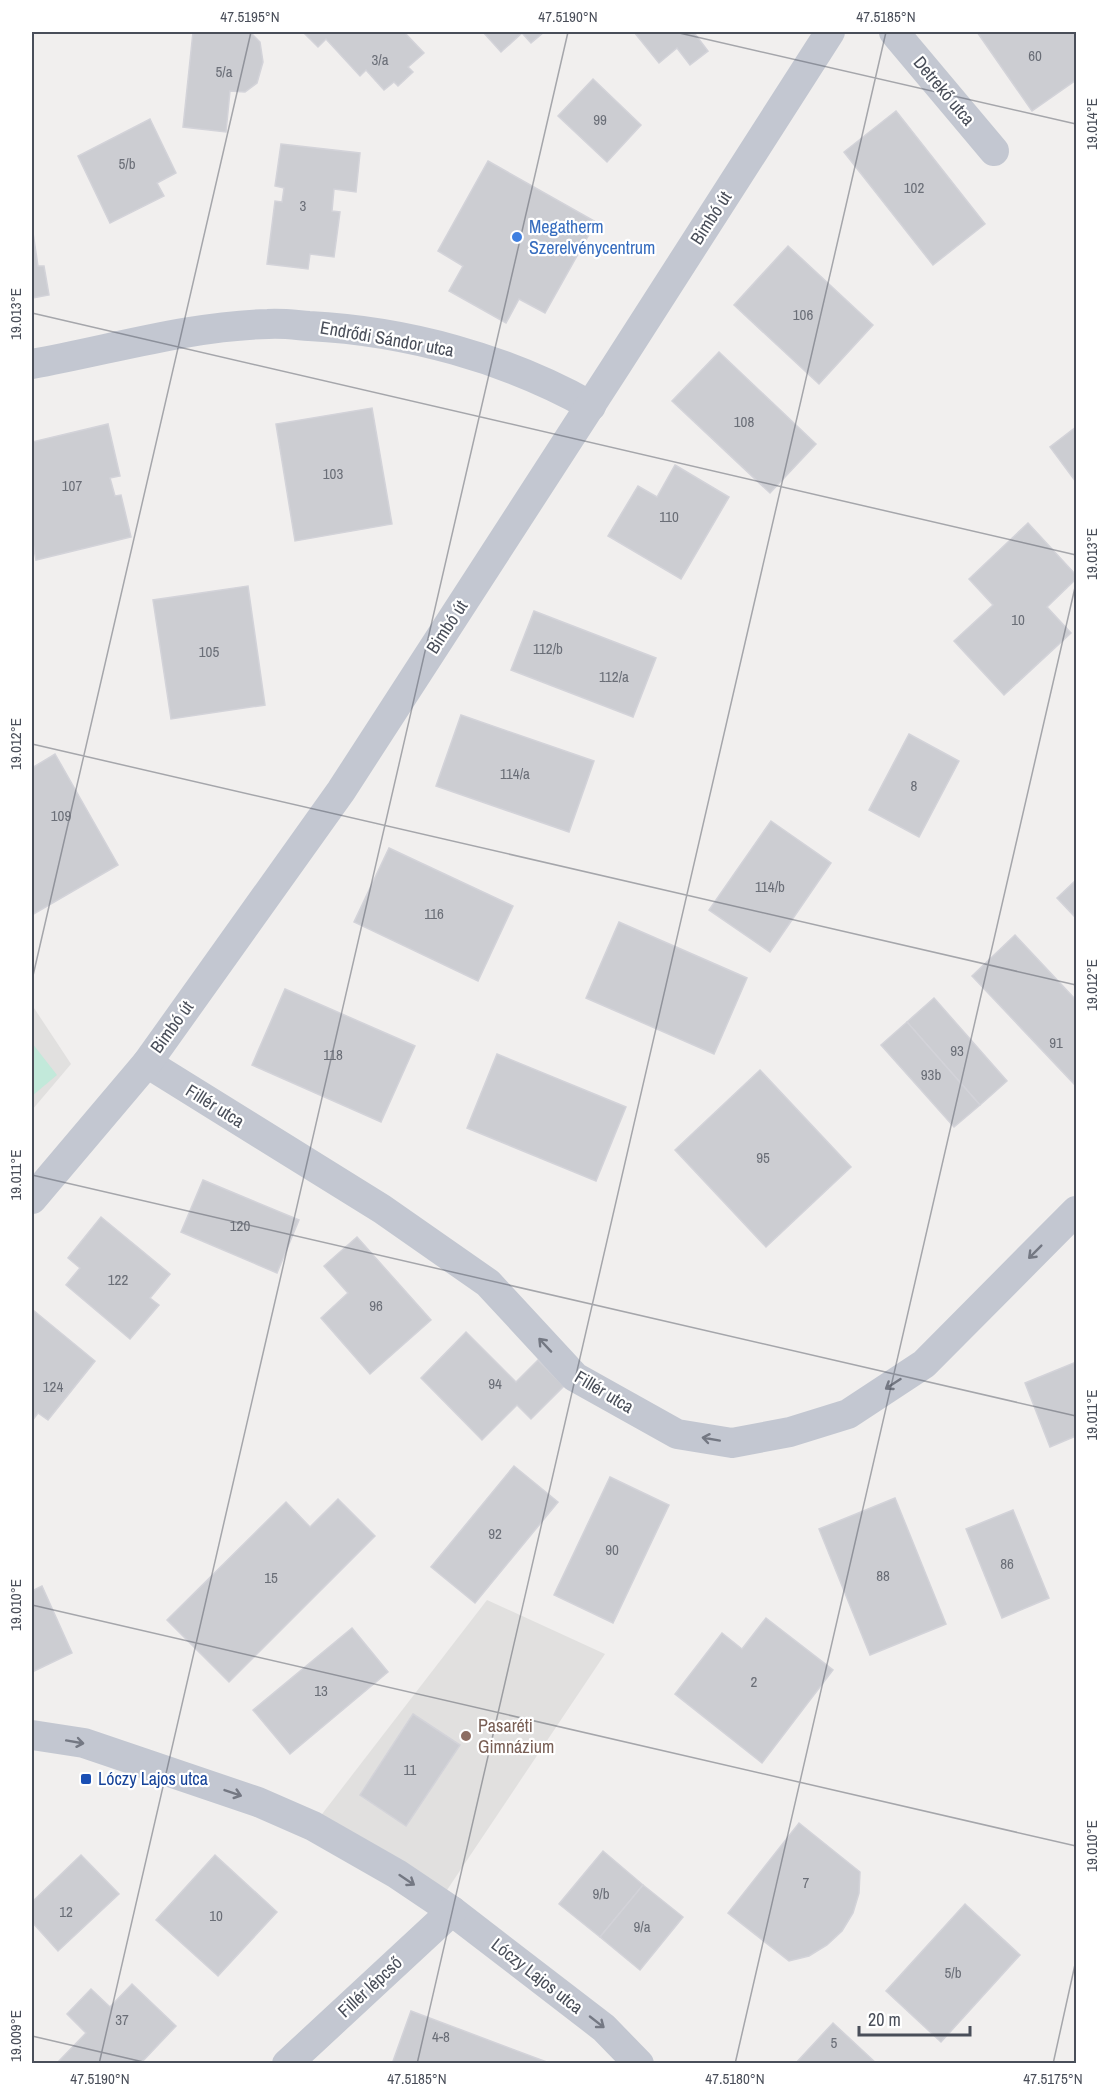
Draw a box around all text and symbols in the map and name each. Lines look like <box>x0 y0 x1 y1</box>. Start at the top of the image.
text: 47.5195°N <box>220 6 280 27</box>
text: 47.5190°N <box>538 6 598 27</box>
text: 47.5185°N <box>856 6 916 27</box>
house number: 60 <box>1028 45 1042 66</box>
house number: 3/a <box>371 49 389 70</box>
street label: Detrekő utca <box>908 51 981 131</box>
house number: 5/a <box>215 61 233 82</box>
text: 19.014°E <box>1081 98 1102 150</box>
house number: 99 <box>593 109 607 130</box>
house number: 5/b <box>118 153 136 174</box>
house number: 102 <box>904 177 924 198</box>
street label: Bimbó út <box>684 186 737 249</box>
house number: 3 <box>300 195 307 216</box>
place label: Megatherm Szerelvénycentrum <box>529 214 655 260</box>
marker: Megatherm Szerelvénycentrum <box>510 230 524 244</box>
text: 19.013°E <box>5 288 26 340</box>
house number: 106 <box>793 304 813 325</box>
street label: Endrődi Sándor utca <box>318 314 456 363</box>
house number: 108 <box>734 411 754 432</box>
house number: 103 <box>323 463 343 484</box>
house number: 107 <box>62 475 82 496</box>
house number: 110 <box>659 506 679 527</box>
text: 19.013°E <box>1081 528 1102 580</box>
street label: Bimbó út <box>420 595 473 658</box>
house number: 10 <box>1011 609 1025 630</box>
house number: 112/b <box>533 638 563 659</box>
house number: 105 <box>199 641 219 662</box>
house number: 112/a <box>599 666 629 687</box>
text: 19.012°E <box>5 718 26 770</box>
house number: 114/a <box>500 763 530 784</box>
house number: 8 <box>911 775 918 796</box>
house number: 109 <box>51 805 71 826</box>
house number: 114/b <box>755 876 785 897</box>
house number: 116 <box>424 903 444 924</box>
text: 19.012°E <box>1081 959 1102 1011</box>
street label: Bimbó út <box>144 995 199 1058</box>
house number: 91 <box>1049 1032 1063 1053</box>
house number: 93 <box>950 1040 964 1061</box>
house number: 118 <box>323 1044 343 1065</box>
house number: 93b <box>921 1064 941 1085</box>
street label: Fillér utca <box>181 1078 249 1133</box>
house number: 95 <box>756 1147 770 1168</box>
text: 19.011°E <box>5 1150 26 1200</box>
house number: 120 <box>230 1215 250 1236</box>
one-way arrow <box>1028 1245 1043 1260</box>
house number: 122 <box>108 1269 128 1290</box>
house number: 96 <box>369 1295 383 1316</box>
one-way arrow <box>538 1337 552 1352</box>
street label: Fillér utca <box>570 1364 638 1419</box>
house number: 94 <box>488 1373 502 1394</box>
house number: 124 <box>43 1376 63 1397</box>
one-way arrow <box>884 1378 901 1391</box>
text: 19.011°E <box>1081 1390 1102 1440</box>
one-way arrow <box>701 1434 721 1445</box>
house number: 92 <box>488 1523 502 1544</box>
house number: 90 <box>605 1539 619 1560</box>
house number: 86 <box>1000 1553 1014 1574</box>
house number: 88 <box>876 1565 890 1586</box>
house number: 15 <box>264 1567 278 1588</box>
text: 19.010°E <box>5 1579 26 1631</box>
house number: 2 <box>751 1671 758 1692</box>
house number: 13 <box>314 1680 328 1701</box>
place label: Pasaréti Gimnázium <box>478 1713 554 1759</box>
marker: Pasaréti Gimnázium <box>459 1729 473 1743</box>
one-way arrow <box>65 1737 85 1748</box>
house number: 11 <box>404 1759 417 1780</box>
place label: Lóczy Lajos utca <box>98 1766 208 1791</box>
marker: Lóczy Lajos utca <box>79 1772 93 1786</box>
one-way arrow <box>223 1789 242 1800</box>
text: 19.010°E <box>1081 1820 1102 1872</box>
house number: 7 <box>803 1872 810 1893</box>
one-way arrow <box>398 1874 415 1886</box>
house number: 9/b <box>592 1883 610 1904</box>
house number: 12 <box>59 1901 73 1922</box>
house number: 10 <box>209 1905 223 1926</box>
house number: 9/a <box>633 1916 651 1937</box>
street label: Lóczy Lajos utca <box>486 1932 588 2019</box>
street label: Fillér lépcső <box>332 1950 407 2023</box>
house number: 5/b <box>944 1962 962 1983</box>
scale bar <box>859 1999 970 2037</box>
text: 20 m <box>868 2007 901 2032</box>
house number: 37 <box>115 2009 129 2030</box>
text: 19.009°E <box>5 2010 26 2062</box>
one-way arrow <box>588 2016 604 2029</box>
house number: 4-8 <box>432 2026 450 2047</box>
house number: 5 <box>831 2032 838 2053</box>
text: 47.5190°N <box>70 2068 130 2089</box>
text: 47.5185°N <box>387 2068 447 2089</box>
text: 47.5180°N <box>705 2068 765 2089</box>
text: 47.5175°N <box>1023 2068 1083 2089</box>

